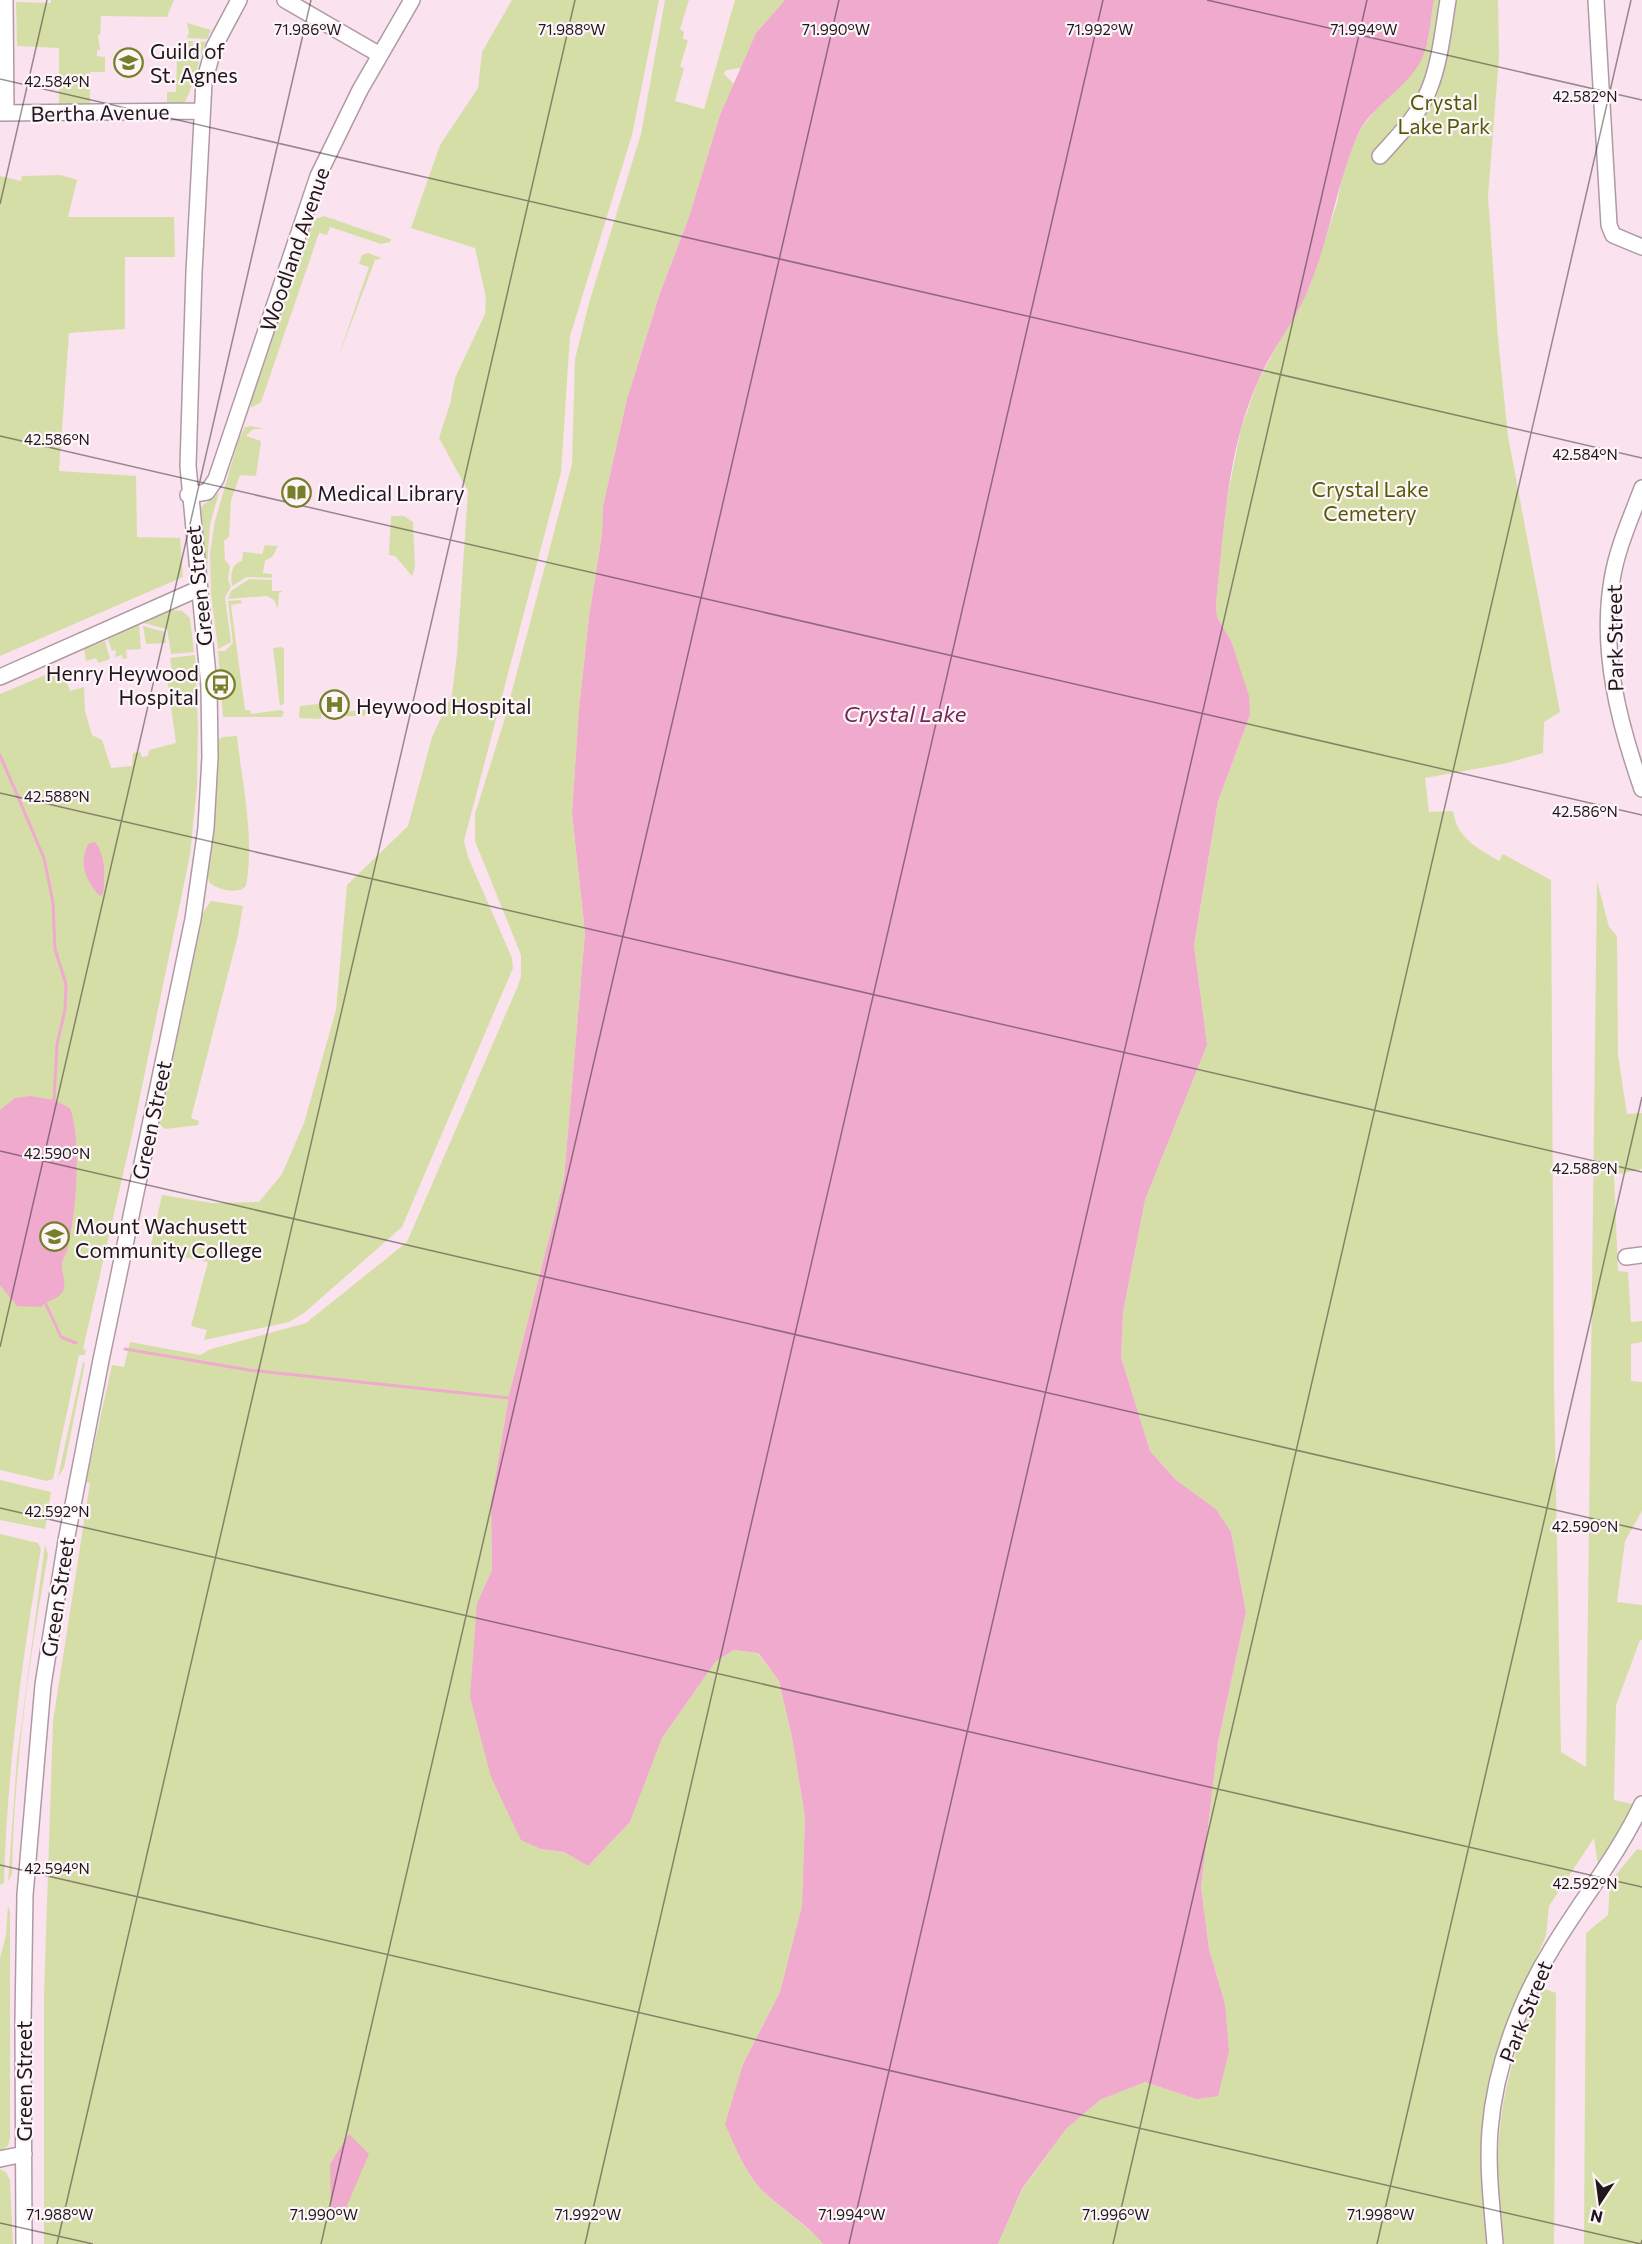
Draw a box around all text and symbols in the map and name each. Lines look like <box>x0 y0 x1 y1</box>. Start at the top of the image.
text: 71.986°W <box>274 20 342 38</box>
text: 71.988°W <box>538 20 606 38</box>
text: 71.990°W <box>802 20 870 38</box>
text: 71.992°W <box>1067 20 1133 38</box>
text: 71.994°W <box>1330 20 1398 38</box>
place label: Guild of St. Agnes <box>150 38 238 87</box>
school or university icon: Guild of St. Agnes <box>113 46 145 78</box>
text: 42.584°N <box>24 72 90 90</box>
text: 42.582°N <box>1552 87 1618 105</box>
park label: Crystal Lake Park <box>1398 89 1490 138</box>
street label: Bertha Avenue <box>30 98 170 126</box>
street label: Woodland Avenue <box>254 164 334 334</box>
text: 42.586°N <box>24 430 90 448</box>
text: 42.584°N <box>1552 445 1618 463</box>
library icon: Medical Library <box>280 476 312 508</box>
park label: Crystal Lake Cemetery <box>1312 476 1428 525</box>
place label: Medical Library <box>317 480 465 505</box>
street label: Green Street <box>179 525 217 647</box>
street label: Park Street <box>1601 584 1627 692</box>
place label: Henry Heywood Hospital <box>46 660 199 709</box>
bus stop icon: Henry Heywood Hospital <box>204 668 236 700</box>
hospital icon: Heywood Hospital <box>319 689 351 721</box>
place label: Heywood Hospital <box>356 693 531 718</box>
water label: Crystal Lake <box>844 700 967 727</box>
text: 42.588°N <box>24 787 90 805</box>
text: 42.586°N <box>1552 802 1618 820</box>
street label: Green Street <box>126 1058 176 1182</box>
text: 42.590°N <box>24 1144 90 1162</box>
text: 42.588°N <box>1552 1159 1618 1177</box>
place label: Mount Wachusett Community College <box>75 1213 262 1262</box>
school or university icon: Mount Wachusett Community College <box>38 1221 70 1253</box>
text: 42.592°N <box>24 1502 90 1520</box>
text: 42.590°N <box>1552 1517 1618 1535</box>
street label: Green Street <box>35 1535 79 1659</box>
text: 42.594°N <box>24 1859 90 1877</box>
text: 42.592°N <box>1552 1874 1618 1892</box>
street label: Park Street <box>1493 1957 1557 2065</box>
street label: Green Street <box>11 2021 36 2142</box>
north arrow <box>1570 2172 1630 2232</box>
text: 71.988°W <box>26 2205 94 2223</box>
text: 71.990°W <box>290 2205 358 2223</box>
text: 71.992°W <box>555 2205 621 2223</box>
text: 71.994°W <box>818 2205 886 2223</box>
text: 71.996°W <box>1082 2205 1150 2223</box>
text: 71.998°W <box>1347 2205 1415 2223</box>
text: N <box>1589 2206 1604 2228</box>

